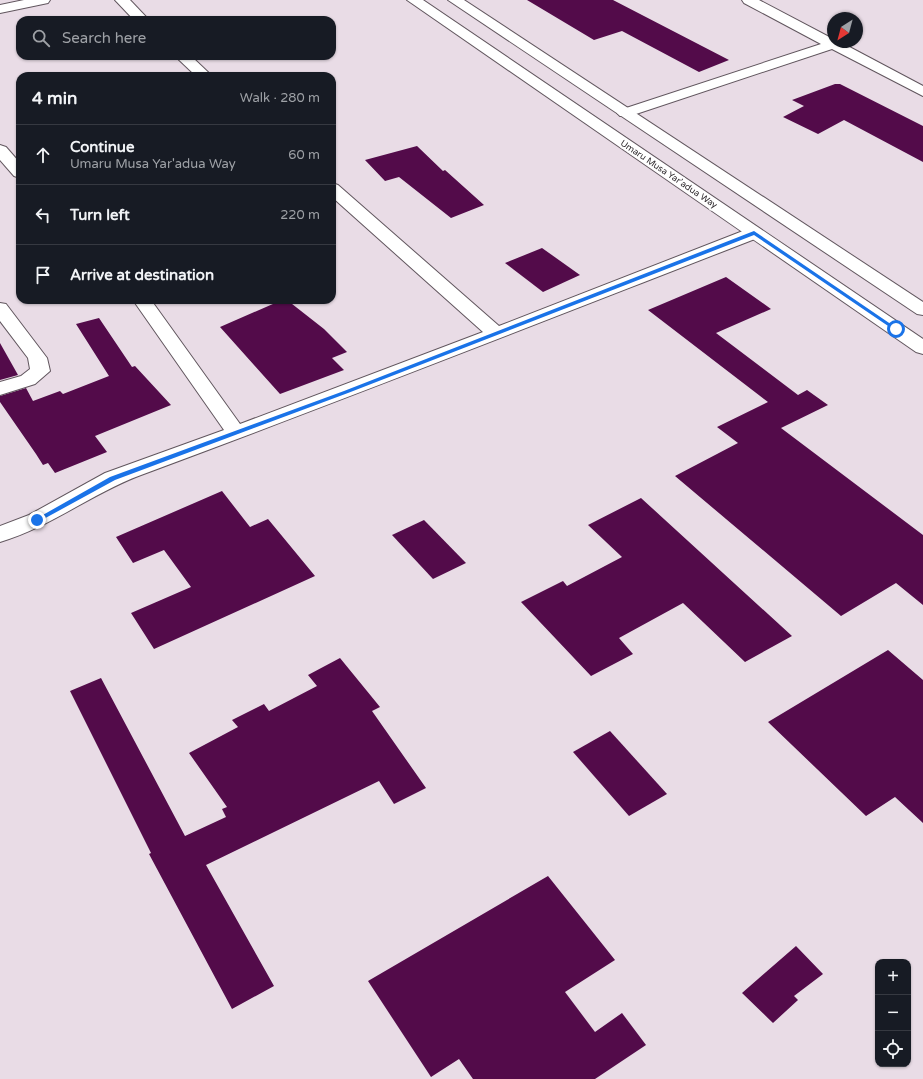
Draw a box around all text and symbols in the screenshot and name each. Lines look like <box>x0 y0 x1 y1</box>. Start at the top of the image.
north arrow <box>827 12 863 48</box>
search box <box>16 16 336 60</box>
icon: search <box>30 27 52 49</box>
text: Search here <box>62 29 146 47</box>
text: 4 min <box>32 88 77 109</box>
text: Walk · 280 m <box>240 90 320 106</box>
text: Continue <box>70 138 134 156</box>
street label: Umaru Musa Yar'adua Way <box>618 138 719 211</box>
icon: ahead <box>32 144 54 166</box>
text: 60 m <box>288 147 320 163</box>
text: Umaru Musa Yar'adua Way <box>70 156 236 172</box>
icon: left <box>32 204 54 226</box>
text: Turn left <box>70 206 130 224</box>
text: 220 m <box>280 207 320 223</box>
icon: arrive <box>32 264 54 286</box>
text: Arrive at destination <box>70 266 214 284</box>
route start <box>887 320 905 338</box>
route end <box>28 511 46 529</box>
map controls <box>875 959 911 1067</box>
button: + <box>875 959 911 995</box>
button: − <box>875 995 911 1031</box>
button: locate <box>875 1031 911 1067</box>

